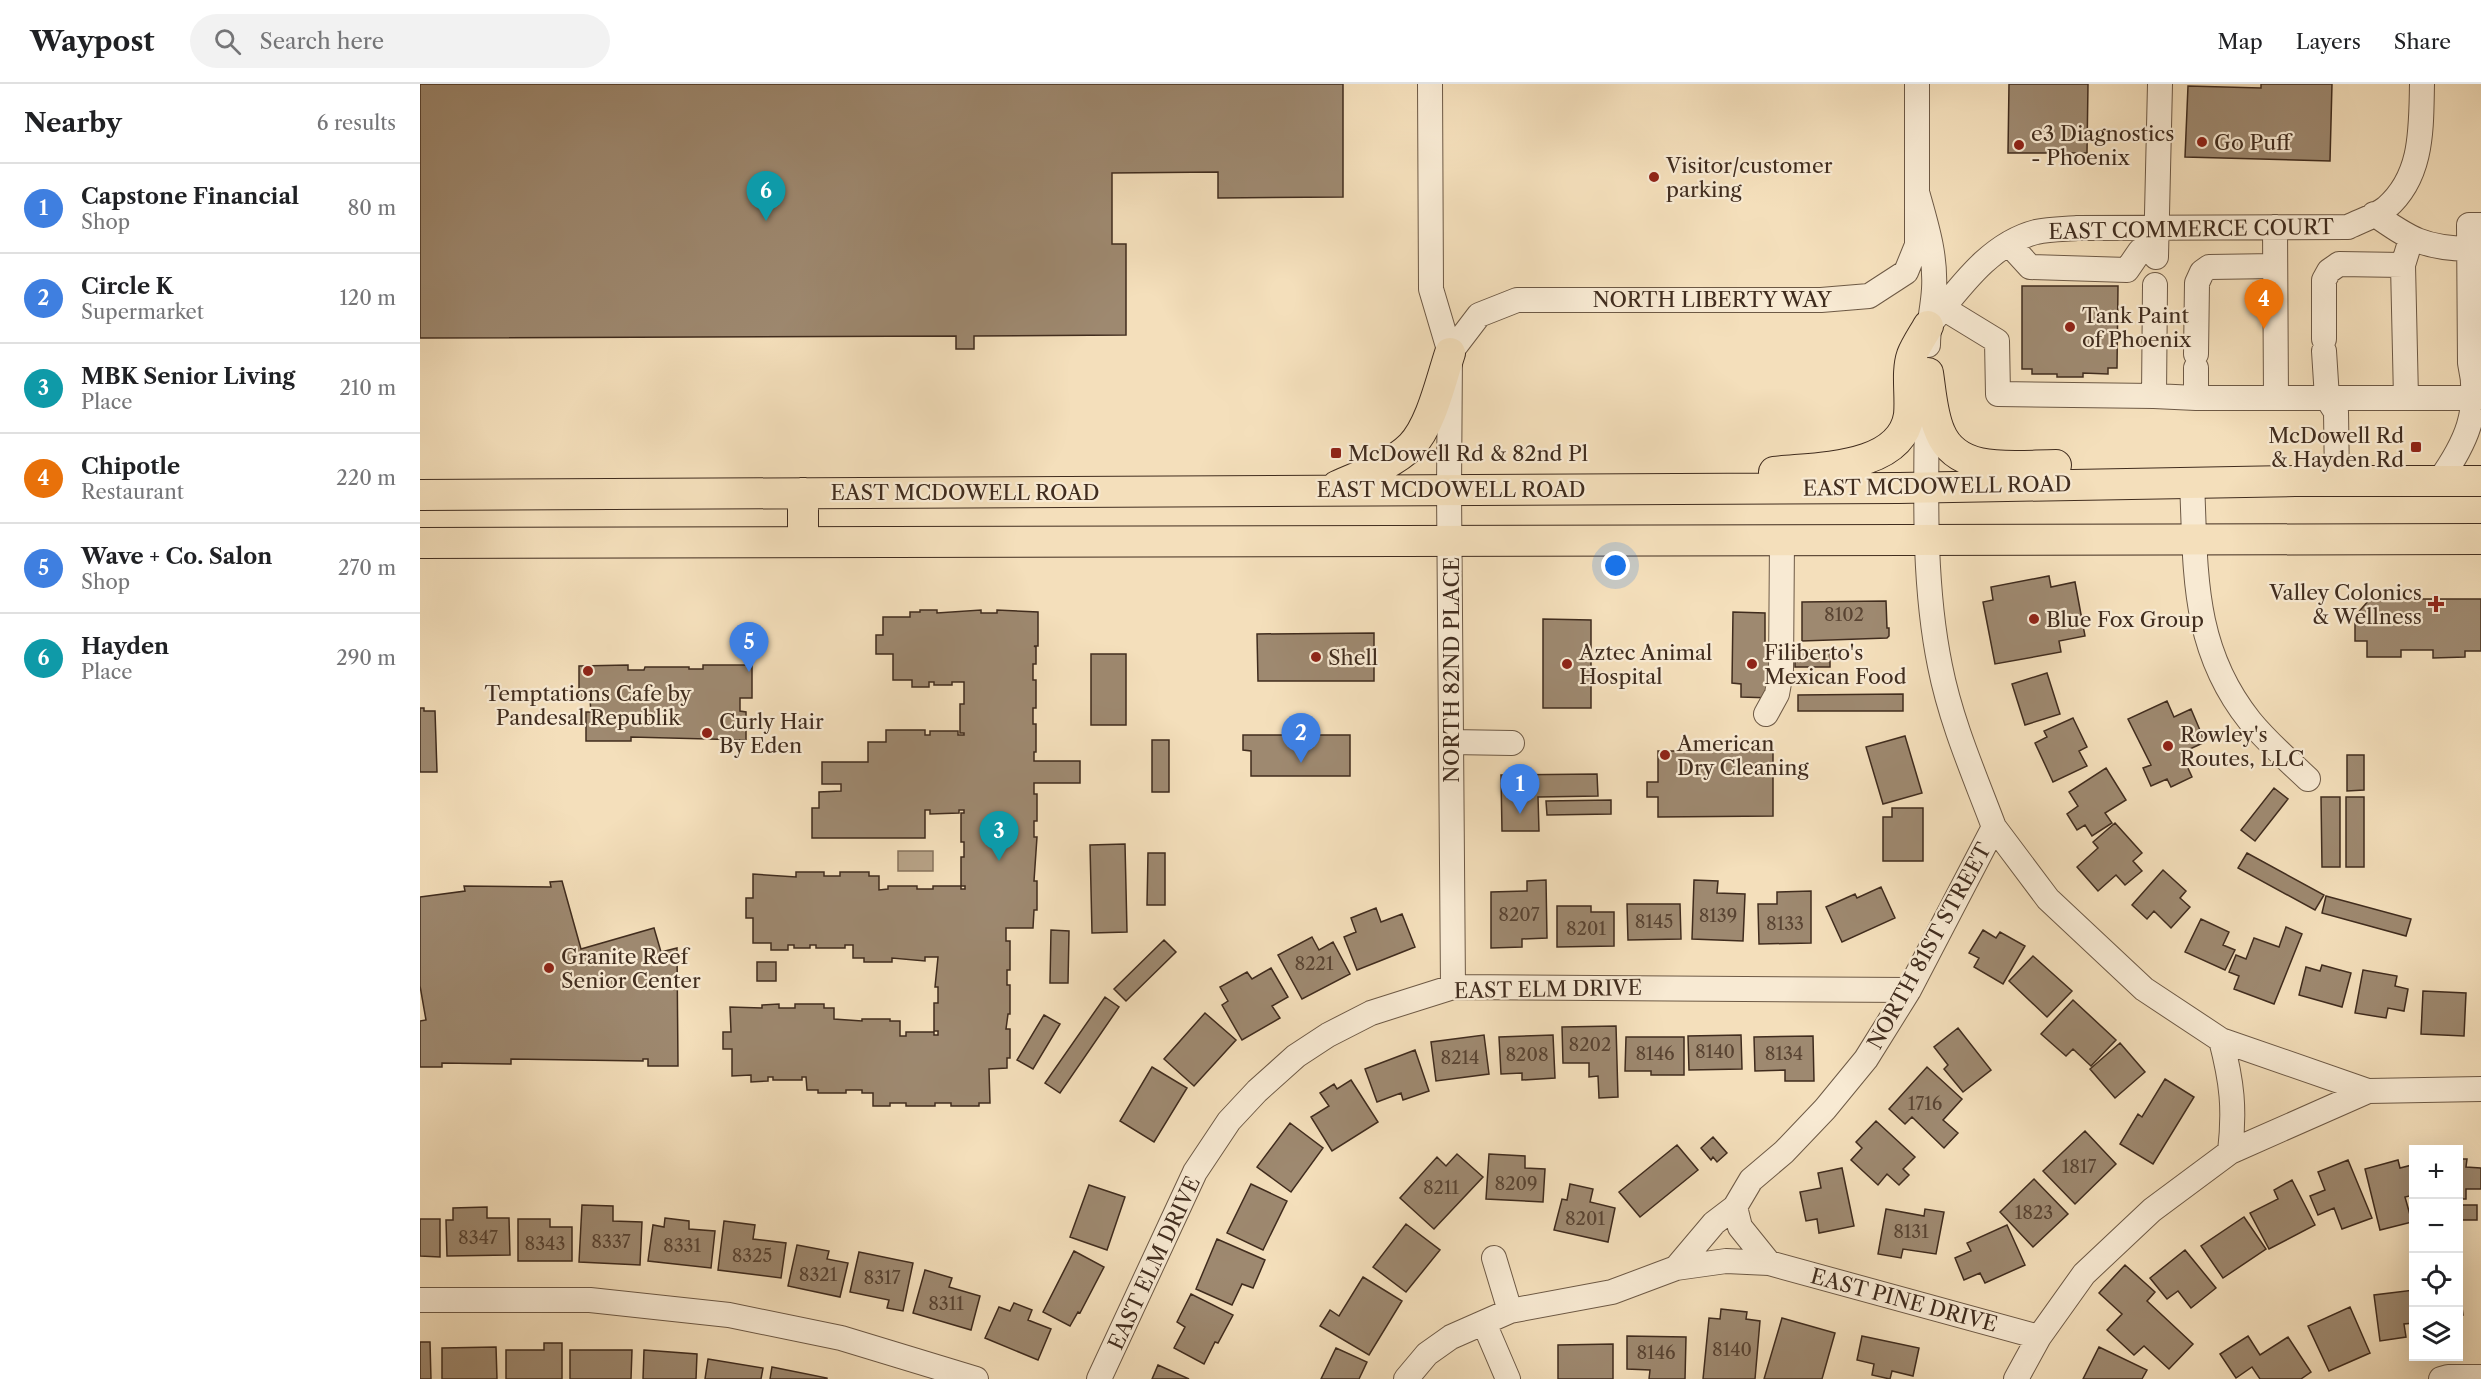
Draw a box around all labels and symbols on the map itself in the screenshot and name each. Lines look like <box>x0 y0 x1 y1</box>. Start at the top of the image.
place label: e3 Diagnostics - Phoenix <box>2031 121 2175 170</box>
place label: Go Puff <box>2214 130 2293 155</box>
marker: Go Puff <box>2195 135 2209 149</box>
marker: e3 Diagnostics - Phoenix <box>2012 138 2026 152</box>
place label: Visitor/customer parking <box>1665 153 1833 202</box>
marker: Visitor/customer parking <box>1647 170 1661 184</box>
pin: 6 <box>746 172 786 221</box>
street label: EAST COMMERCE COURT <box>2048 214 2334 244</box>
pin: 4 <box>2244 280 2284 329</box>
street label: NORTH LIBERTY WAY <box>1592 287 1833 312</box>
place label: Tank Paint of Phoenix <box>2082 303 2192 352</box>
marker: Tank Paint of Phoenix <box>2063 320 2077 334</box>
place label: McDowell Rd & Hayden Rd <box>2268 423 2404 472</box>
marker: McDowell Rd & Hayden Rd <box>2409 440 2423 454</box>
place label: McDowell Rd & 82nd Pl <box>1348 441 1588 466</box>
marker: McDowell Rd & 82nd Pl <box>1329 446 1343 460</box>
street label: EAST MCDOWELL ROAD <box>1802 471 2072 501</box>
street label: EAST MCDOWELL ROAD <box>1317 477 1585 502</box>
street label: EAST MCDOWELL ROAD <box>831 480 1099 505</box>
your location <box>1601 551 1630 580</box>
street label: NORTH 82ND PLACE <box>1439 557 1464 783</box>
place label: Valley Colonics & Wellness <box>2268 580 2422 629</box>
marker: Valley Colonics & Wellness <box>2427 595 2445 613</box>
house number: 8102 <box>1824 604 1864 626</box>
place label: Blue Fox Group <box>2046 607 2204 632</box>
marker: Blue Fox Group <box>2027 612 2041 626</box>
pin: 5 <box>730 622 768 672</box>
place label: Aztec Animal Hospital <box>1578 640 1712 689</box>
place label: Filiberto's Mexican Food <box>1764 640 1907 689</box>
place label: Shell <box>1328 645 1378 670</box>
marker: Shell <box>1309 650 1323 664</box>
marker: Aztec Animal Hospital <box>1560 657 1574 671</box>
marker: Filiberto's Mexican Food <box>1745 657 1759 671</box>
marker: Temptations Cafe by Pandesal Republik <box>581 664 595 678</box>
place label: Temptations Cafe by Pandesal Republik <box>485 681 692 730</box>
place label: Curly Hair By Eden <box>719 709 824 758</box>
pin: 2 <box>1282 714 1320 763</box>
place label: Rowley's Routes, LLC <box>2180 722 2304 771</box>
marker: Curly Hair By Eden <box>700 726 714 740</box>
place label: American Dry Cleaning <box>1676 731 1809 780</box>
marker: Rowley's Routes, LLC <box>2161 739 2175 753</box>
marker: American Dry Cleaning <box>1658 748 1672 762</box>
pin: 1 <box>1500 764 1540 814</box>
pin: 3 <box>980 812 1018 861</box>
street label: NORTH 81ST STREET <box>1862 838 1996 1053</box>
house number: 8207 <box>1498 904 1540 926</box>
house number: 8139 <box>1699 905 1737 927</box>
house number: 8145 <box>1635 911 1673 933</box>
house number: 8133 <box>1766 913 1804 935</box>
house number: 8201 <box>1566 918 1606 940</box>
place label: Granite Reef Senior Center <box>561 944 701 993</box>
house number: 8221 <box>1295 953 1334 975</box>
marker: Granite Reef Senior Center <box>542 961 556 975</box>
street label: EAST ELM DRIVE <box>1454 975 1642 1003</box>
house number: 8202 <box>1569 1034 1611 1056</box>
house number: 8140 <box>1695 1041 1735 1063</box>
house number: 8146 <box>1635 1043 1675 1065</box>
house number: 8134 <box>1765 1043 1803 1065</box>
house number: 8208 <box>1505 1044 1549 1066</box>
house number: 8214 <box>1441 1047 1480 1069</box>
house number: 1716 <box>1908 1093 1942 1115</box>
house number: 1817 <box>2062 1156 2096 1178</box>
street label: EAST ELM DRIVE <box>1103 1172 1205 1354</box>
house number: 8209 <box>1495 1173 1537 1195</box>
house number: 8211 <box>1423 1177 1460 1199</box>
house number: 1823 <box>2015 1202 2053 1224</box>
house number: 8201 <box>1565 1208 1605 1230</box>
house number: 8131 <box>1893 1221 1929 1243</box>
house number: 8347 <box>458 1227 498 1249</box>
house number: 8337 <box>591 1231 631 1253</box>
house number: 8343 <box>525 1233 565 1255</box>
house number: 8331 <box>663 1235 701 1257</box>
house number: 8325 <box>732 1245 772 1267</box>
street label: EAST PINE DRIVE <box>1808 1263 2000 1337</box>
house number: 8321 <box>799 1264 838 1286</box>
house number: 8317 <box>863 1267 901 1289</box>
house number: 8311 <box>928 1293 964 1315</box>
house number: 8140 <box>1712 1339 1752 1361</box>
house number: 8146 <box>1636 1342 1676 1364</box>

